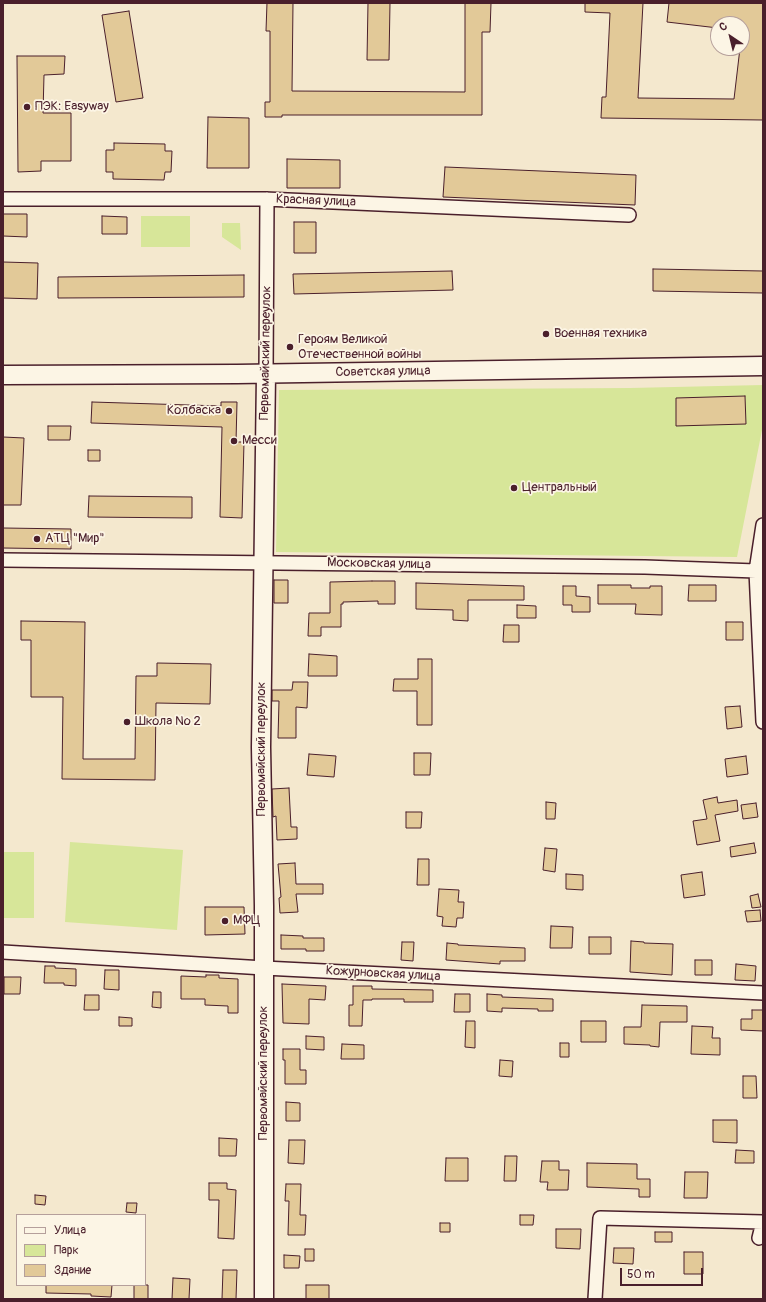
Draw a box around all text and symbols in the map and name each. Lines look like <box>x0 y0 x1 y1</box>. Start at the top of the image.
north arrow <box>710 16 750 56</box>
text: С <box>717 19 730 34</box>
place label: ПЭК: Easyway <box>35 99 109 115</box>
marker: ПЭК: Easyway <box>22 102 32 112</box>
street label: Красная улица <box>276 192 356 210</box>
street label: Первомайский переулок <box>257 286 275 420</box>
place label: Военная техника <box>554 326 647 342</box>
marker: Военная техника <box>541 329 551 339</box>
place label: Героям Великой Отечественной войны <box>298 332 421 363</box>
marker: Героям Великой Отечественной войны <box>285 342 295 352</box>
street label: Советская улица <box>335 363 431 381</box>
place label: Колбаска <box>167 403 221 419</box>
marker: Колбаска <box>224 406 234 416</box>
place label: Месси <box>242 433 277 449</box>
marker: Месси <box>229 436 239 446</box>
place label: Центральный <box>522 480 597 496</box>
marker: Центральный <box>509 483 519 493</box>
place label: АТЦ "Мир" <box>45 531 105 547</box>
marker: АТЦ "Мир" <box>32 534 42 544</box>
street label: Московская улица <box>327 555 431 573</box>
street label: Первомайский переулок <box>254 682 270 816</box>
place label: Школа № 2 <box>135 714 201 730</box>
marker: Школа № 2 <box>122 717 132 727</box>
place label: МФЦ <box>233 913 260 929</box>
marker: МФЦ <box>220 916 230 926</box>
street label: Кожурновская улица <box>325 963 441 985</box>
street label: Первомайский переулок <box>256 1006 272 1140</box>
legend <box>16 1214 146 1286</box>
text: Улица <box>54 1223 86 1238</box>
text: Парк <box>54 1243 79 1258</box>
scale bar <box>622 1260 705 1286</box>
text: Здание <box>54 1263 91 1278</box>
text: 50 m <box>627 1267 655 1282</box>

